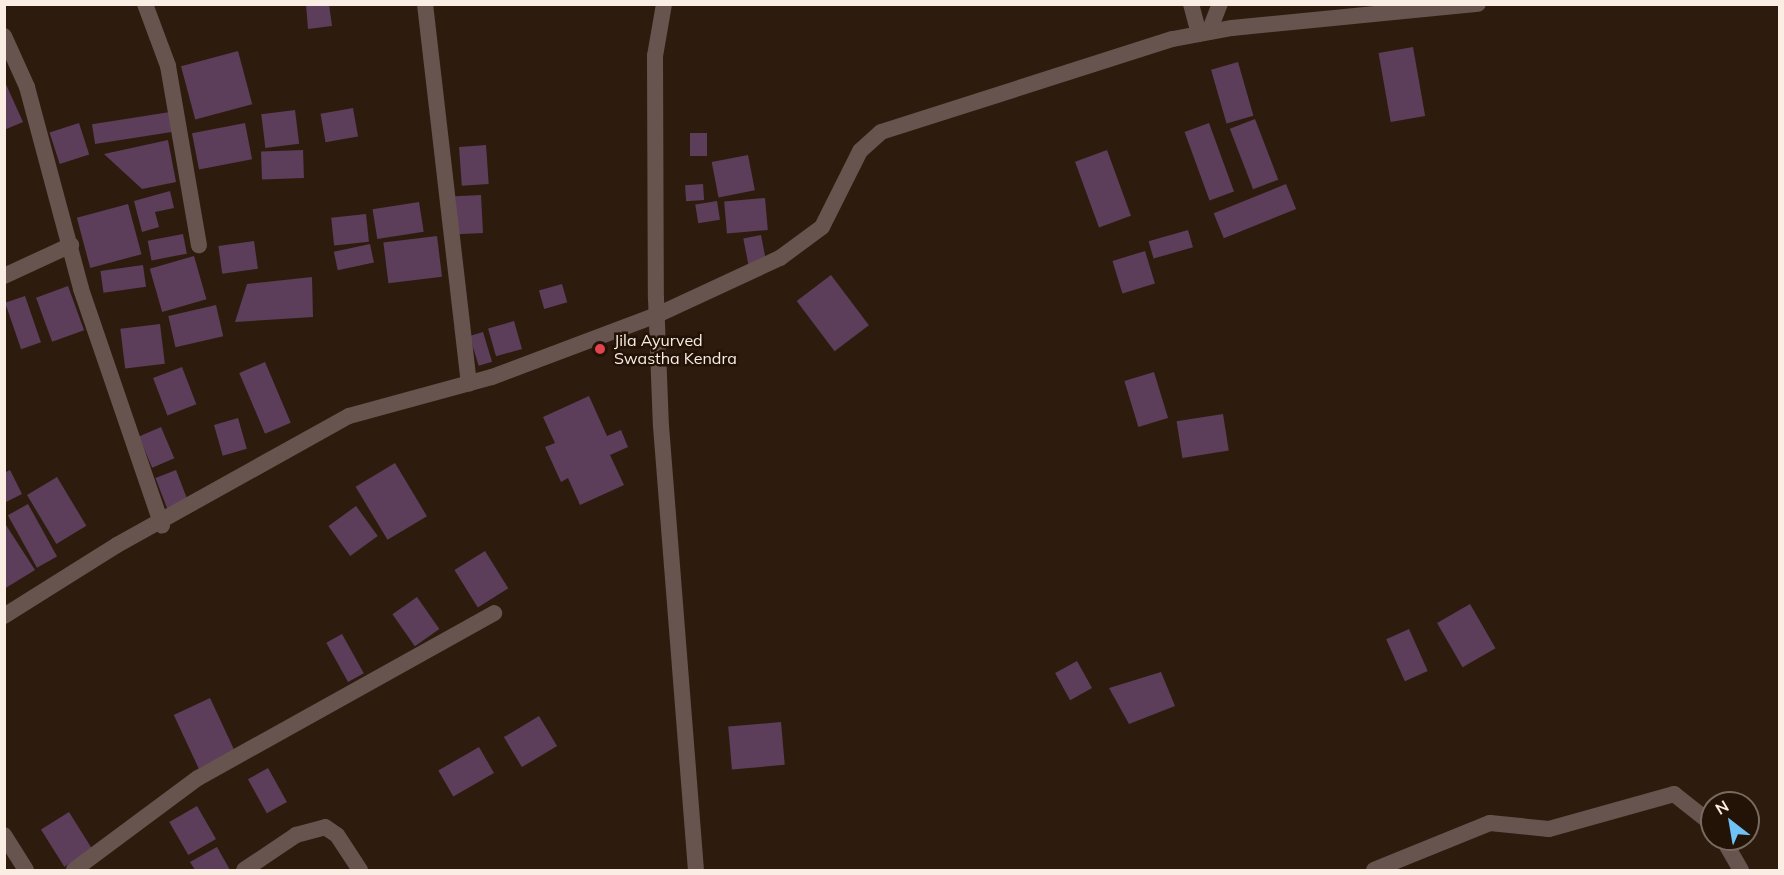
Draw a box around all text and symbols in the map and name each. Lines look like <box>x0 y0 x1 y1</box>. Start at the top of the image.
place label: Jila Ayurved Swastha Kendra <box>614 330 737 368</box>
marker: Jila Ayurved Swastha Kendra <box>591 340 609 358</box>
north arrow <box>1700 791 1760 851</box>
text: N <box>1711 796 1732 819</box>

